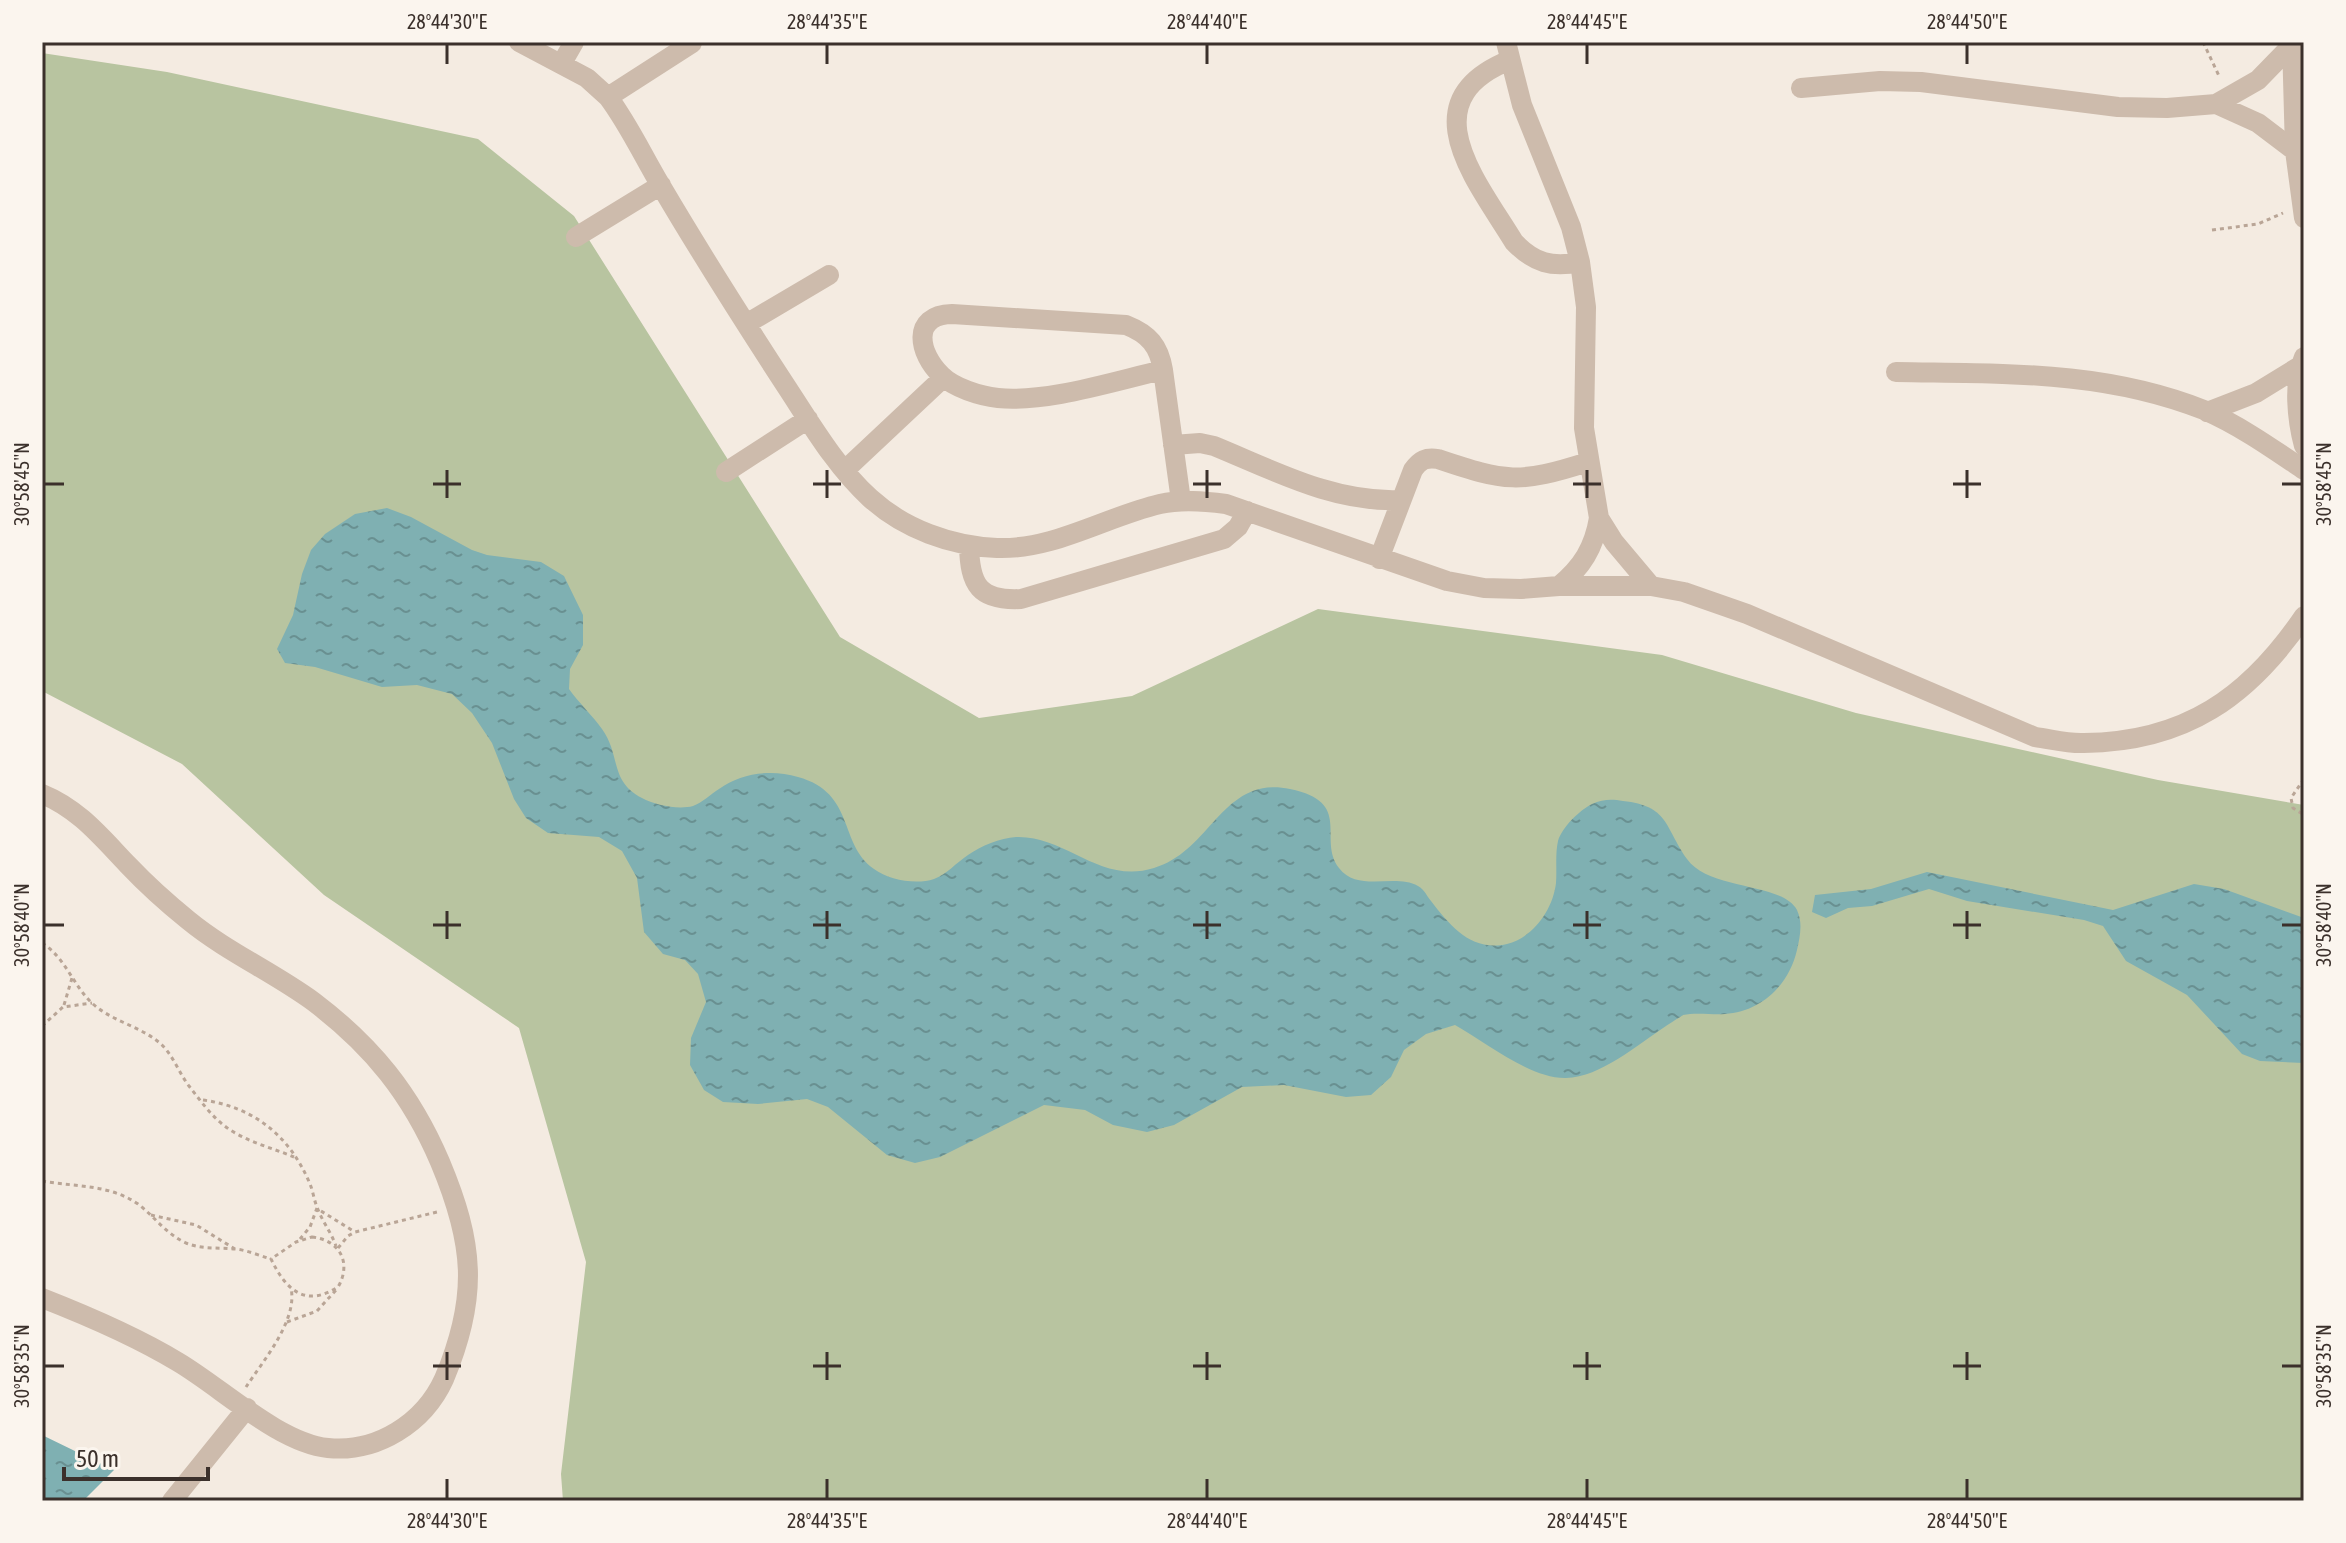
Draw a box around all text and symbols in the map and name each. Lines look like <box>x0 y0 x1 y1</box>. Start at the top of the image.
text: 28°44'30"E <box>407 10 488 33</box>
text: 28°44'35"E <box>787 10 868 33</box>
text: 28°44'40"E <box>1167 10 1248 33</box>
text: 28°44'45"E <box>1547 10 1628 33</box>
text: 28°44'50"E <box>1927 10 2008 33</box>
text: 30°58'45"N <box>10 442 33 526</box>
text: 30°58'45"N <box>2312 442 2335 526</box>
text: 30°58'40"N <box>10 883 33 967</box>
text: 30°58'40"N <box>2312 883 2335 967</box>
text: 30°58'35"N <box>10 1324 33 1408</box>
text: 30°58'35"N <box>2312 1324 2335 1408</box>
scale bar <box>64 1431 208 1481</box>
text: 50 m <box>76 1445 119 1472</box>
text: 28°44'30"E <box>407 1509 488 1532</box>
text: 28°44'35"E <box>787 1509 868 1532</box>
text: 28°44'40"E <box>1167 1509 1248 1532</box>
text: 28°44'45"E <box>1547 1509 1628 1532</box>
text: 28°44'50"E <box>1927 1509 2008 1532</box>

